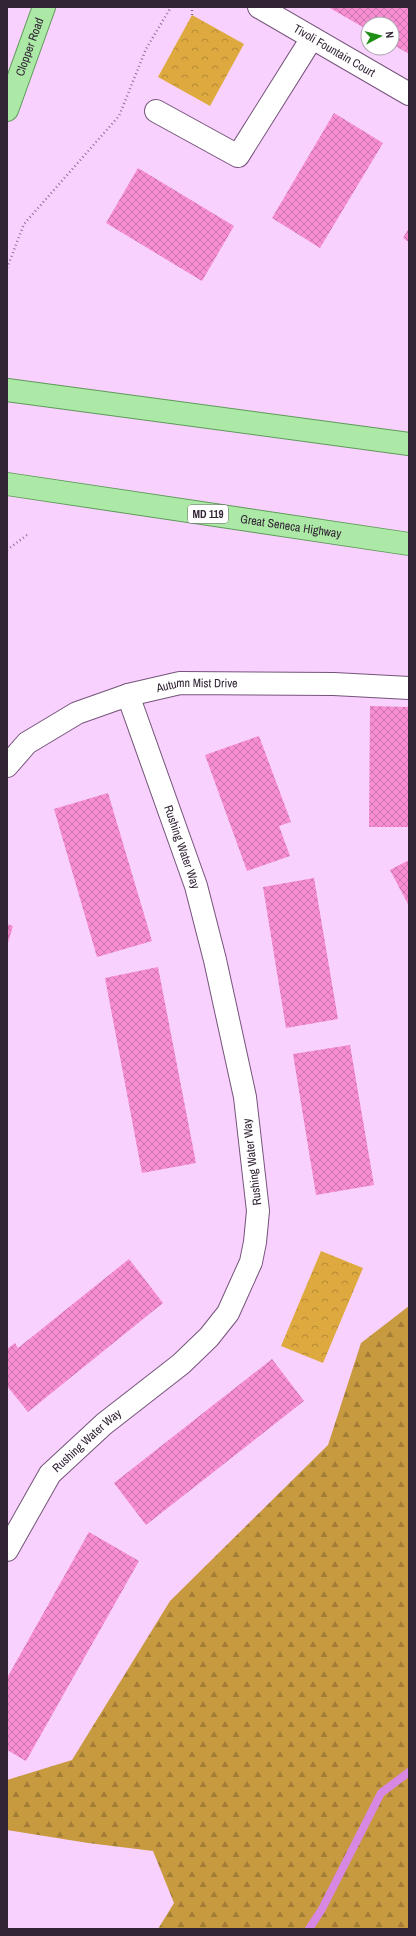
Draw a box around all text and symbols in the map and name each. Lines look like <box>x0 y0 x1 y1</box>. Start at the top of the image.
street label: Clopper Road <box>12 16 47 78</box>
north arrow <box>360 16 400 56</box>
street label: Tivoli Fountain Court <box>290 21 378 81</box>
text: N <box>383 31 397 39</box>
road number: MD 119 <box>188 505 228 523</box>
street label: Great Seneca Highway <box>239 511 343 542</box>
street label: Autumn Mist Drive <box>154 675 238 696</box>
street label: Rushing Water Way <box>160 803 204 891</box>
street label: Rushing Water Way <box>239 1118 265 1206</box>
street label: Rushing Water Way <box>49 1405 125 1476</box>

